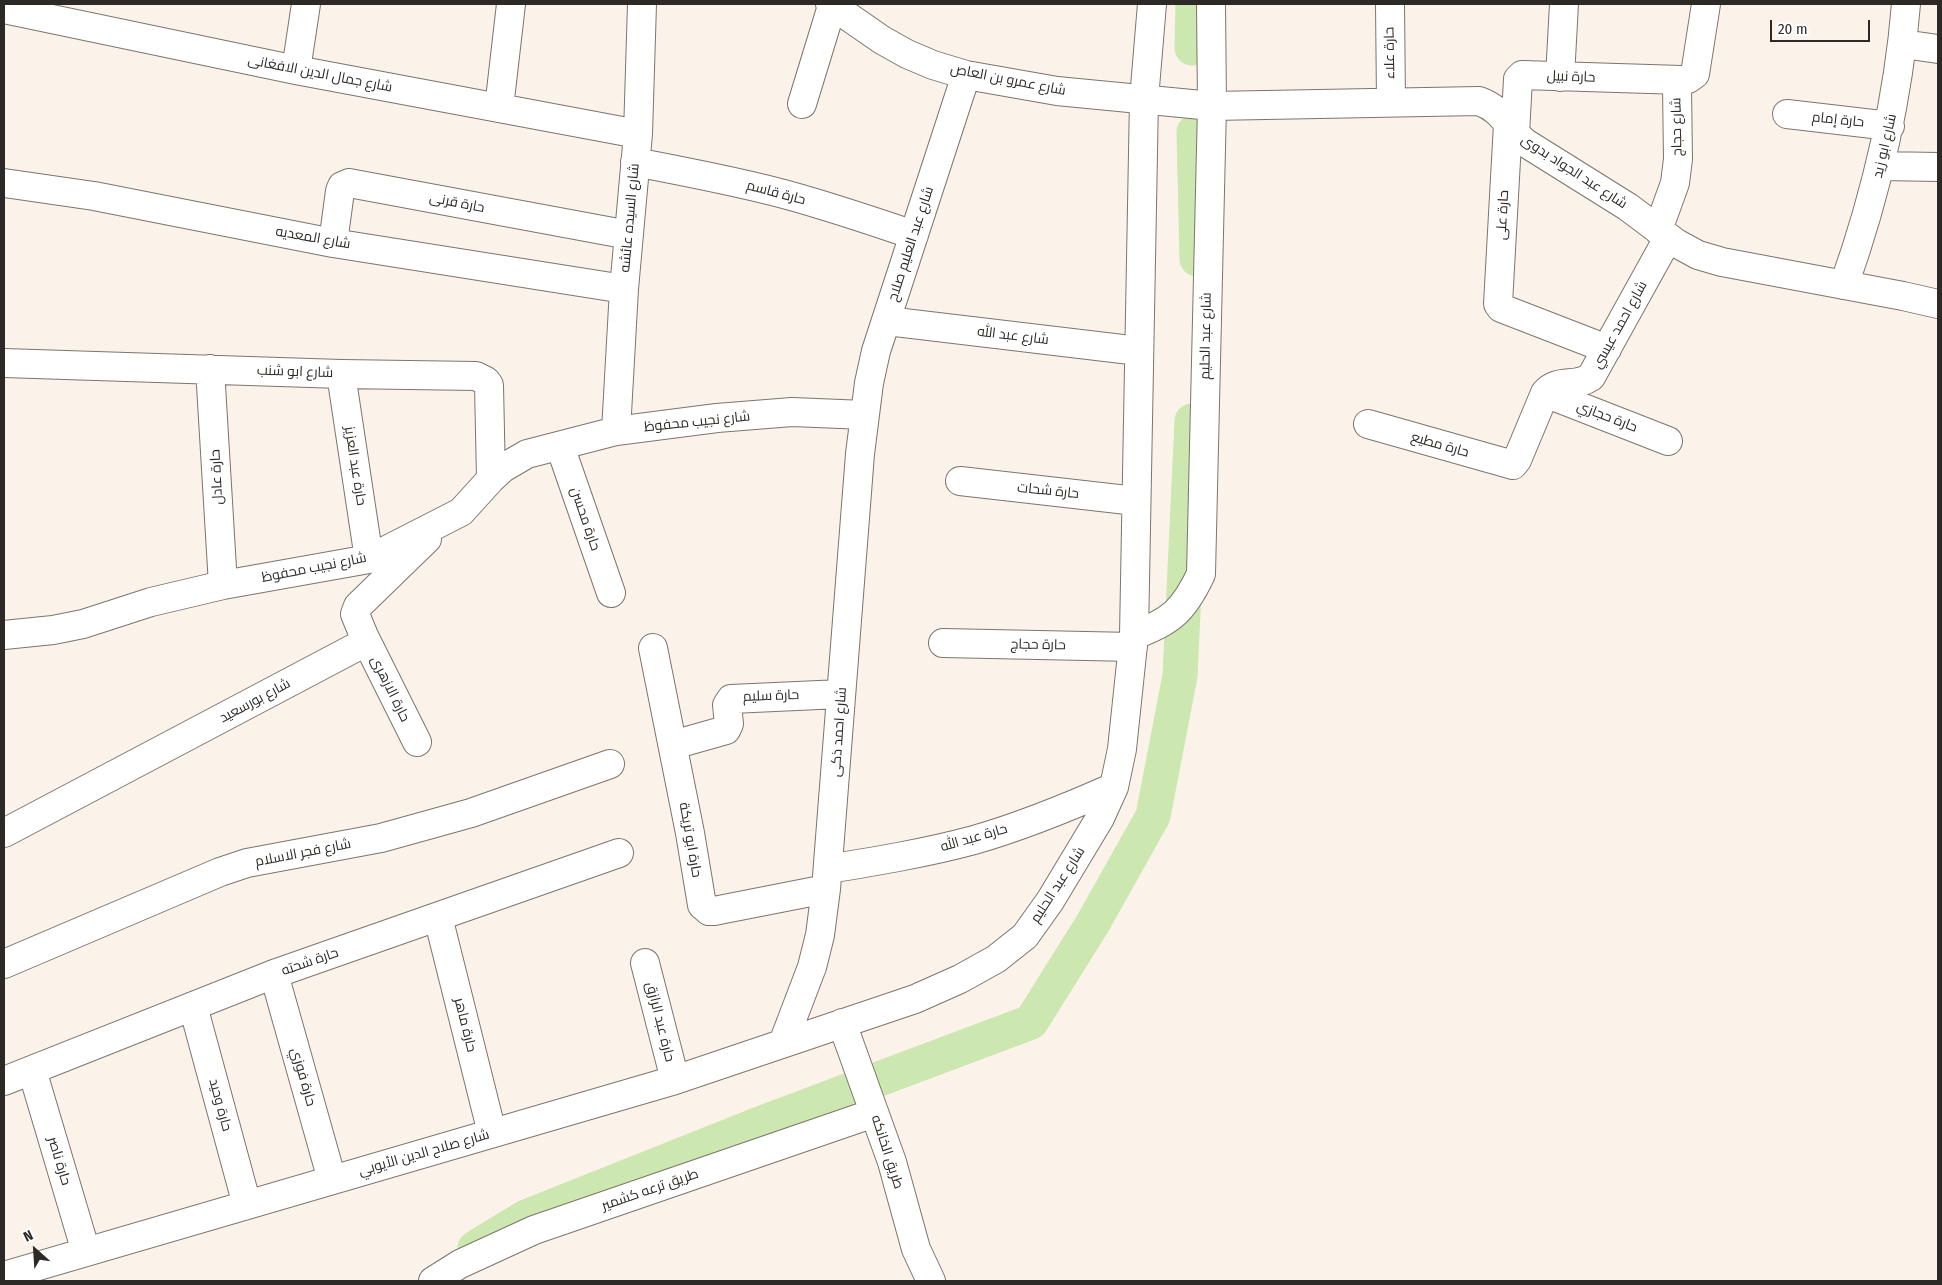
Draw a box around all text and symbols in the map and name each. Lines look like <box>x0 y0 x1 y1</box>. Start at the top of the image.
scale bar <box>1772 10 1872 42</box>
text: 20 m <box>1778 20 1808 38</box>
street label: حارة علاء <box>1381 27 1399 79</box>
street label: شارع جمال الدين الافغانى <box>246 52 394 96</box>
street label: شارع عمرو بن العاص <box>949 61 1067 99</box>
street label: حارة نبيل <box>1546 68 1596 86</box>
street label: شارع حجاج <box>1668 97 1686 157</box>
street label: حارة إمام <box>1811 109 1865 131</box>
street label: شارع ابو زيد <box>1869 112 1901 180</box>
street label: شارع عبد الجواد بدوى <box>1518 131 1630 213</box>
street label: شارع السيده عائشه <box>617 163 643 273</box>
street label: حارة قاسم <box>745 177 807 209</box>
street label: شارع عبد العليم صلاح <box>884 184 938 304</box>
street label: حارة قرنى <box>428 189 486 217</box>
street label: حارة على <box>1493 190 1513 240</box>
street label: شارع المعديه <box>274 223 352 253</box>
street label: شارع احمد عيسي <box>1589 278 1651 372</box>
street label: شارع عبد الحليم <box>1197 292 1215 380</box>
street label: شارع عبد الله <box>976 323 1050 349</box>
street label: شارع ابو شنب <box>257 362 333 382</box>
street label: حارة حجازي <box>1574 398 1640 436</box>
street label: شارع نجيب محفوظ <box>643 408 751 436</box>
street label: حارة عبد العزيز <box>340 425 370 507</box>
street label: حارة مطيع <box>1409 429 1471 461</box>
street label: حارة عادل <box>207 449 227 505</box>
street label: حارة شحات <box>1016 479 1080 503</box>
street label: حارة محسن <box>566 485 604 553</box>
street label: شارع نجيب محفوظ <box>260 550 368 586</box>
street label: حارة حجاج <box>1010 636 1066 654</box>
street label: حارة الازهرى <box>367 653 413 725</box>
street label: شارع بورسعيد <box>217 675 293 727</box>
street label: شارع احمد ذكى <box>827 686 851 778</box>
street label: حارة سليم <box>743 687 799 705</box>
street label: حارة ابو تريكة <box>675 801 705 879</box>
street label: حارة عبد الله <box>939 820 1009 856</box>
street label: شارع فجر الاسلام <box>254 835 352 871</box>
street label: شارع عبد الحليم <box>1027 844 1089 926</box>
street label: حارة شحته <box>279 944 341 980</box>
street label: حارة عبد الرازق <box>642 980 678 1064</box>
street label: حارة ماهر <box>450 996 480 1054</box>
street label: حارة فوزي <box>287 1046 319 1108</box>
street label: حارة وحيد <box>205 1077 235 1133</box>
street label: طريق الخانكه <box>867 1113 907 1191</box>
street label: شارع صلاح الدين الأيوبي <box>357 1126 491 1180</box>
street label: حارة ناصر <box>44 1135 74 1187</box>
street label: طريق ترعه كشمير <box>599 1166 701 1214</box>
north arrow <box>10 1225 60 1275</box>
text: N <box>21 1227 36 1246</box>

